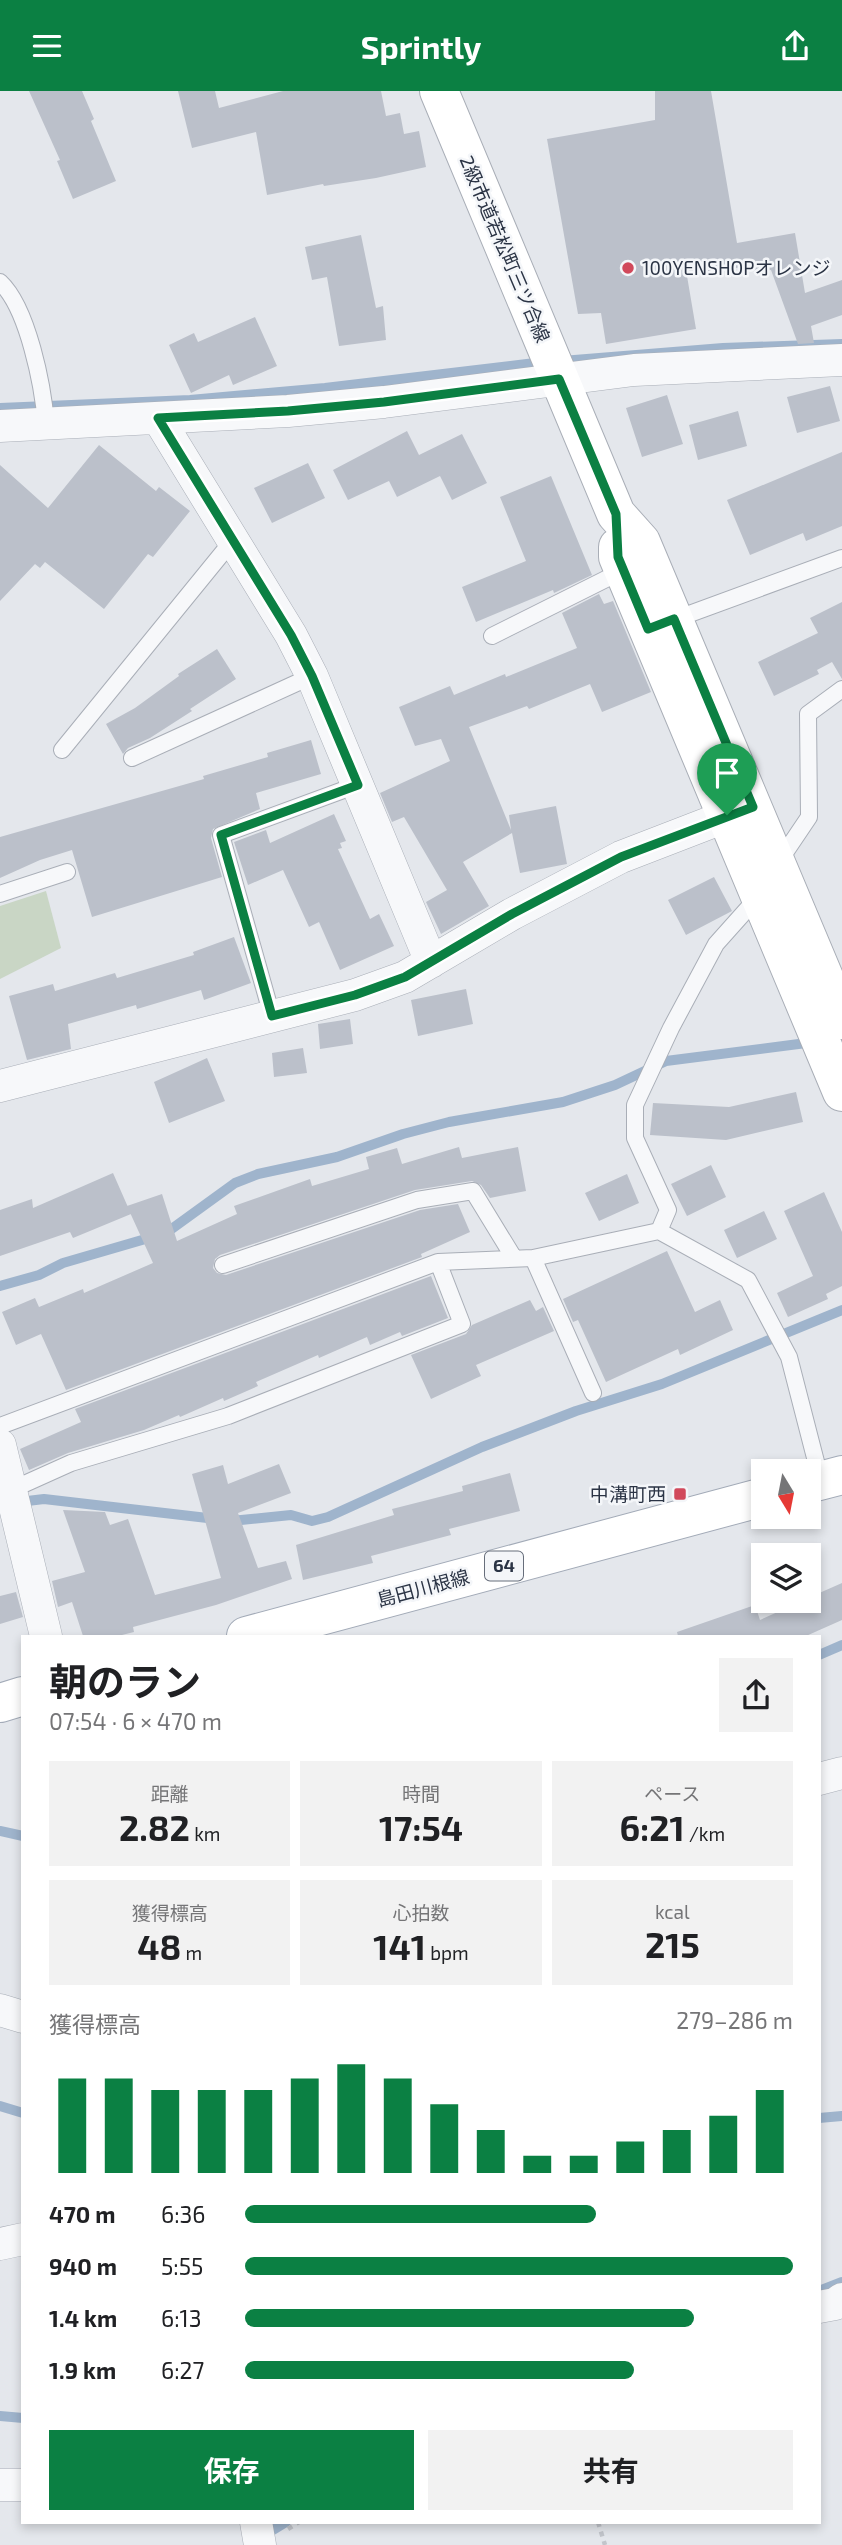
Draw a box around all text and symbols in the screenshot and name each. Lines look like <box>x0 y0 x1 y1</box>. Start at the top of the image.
icon: menu <box>28 27 66 65</box>
text: Sprintly <box>361 27 481 65</box>
icon: share <box>776 27 814 65</box>
street label: 2級市道若松町三ツ合線 <box>456 152 555 346</box>
place label: 100YENSHOPオレンジ <box>642 256 831 279</box>
marker: 100YENSHOPオレンジ <box>620 260 636 276</box>
pin <box>697 743 757 815</box>
icon: arrive <box>708 754 746 792</box>
north arrow <box>751 1459 821 1529</box>
map controls <box>751 1459 821 1613</box>
place label: 中溝町西 <box>590 1482 666 1505</box>
marker: 中溝町西 <box>672 1486 688 1502</box>
button: layers <box>751 1543 821 1613</box>
road number: 64 <box>485 1551 523 1581</box>
street label: 島田川根線 <box>374 1564 472 1611</box>
text: 朝のラン <box>49 1658 201 1704</box>
button: share <box>719 1658 793 1732</box>
text: 07:54 · 6 × 470 m <box>49 1707 222 1735</box>
text: 距離 <box>151 1782 189 1805</box>
text: 時間 <box>402 1782 440 1805</box>
text: ペース <box>644 1782 700 1805</box>
text: 2.82 <box>119 1806 190 1848</box>
text: 17:54 <box>379 1806 463 1848</box>
text: 6:21 <box>620 1806 685 1848</box>
text: km <box>190 1822 220 1845</box>
text: /km <box>685 1822 725 1845</box>
text: kcal <box>655 1900 690 1923</box>
text: 獲得標高 <box>132 1901 208 1924</box>
text: 心拍数 <box>392 1901 450 1924</box>
text: 215 <box>645 1923 700 1965</box>
text: 48 <box>137 1925 181 1967</box>
text: 141 <box>373 1925 426 1967</box>
text: m <box>181 1941 202 1964</box>
text: bpm <box>426 1941 469 1964</box>
text: 279–286 m <box>676 2006 793 2034</box>
text: 獲得標高 <box>49 2010 141 2038</box>
text: 470 m <box>49 2200 116 2228</box>
text: 6:36 <box>161 2200 206 2228</box>
text: 940 m <box>49 2252 117 2280</box>
text: 5:55 <box>161 2252 203 2280</box>
text: 1.4 km <box>49 2304 117 2332</box>
text: 6:13 <box>161 2304 202 2332</box>
text: 1.9 km <box>49 2356 116 2384</box>
text: 6:27 <box>161 2356 204 2384</box>
button: 保存 <box>49 2430 414 2510</box>
button: 共有 <box>428 2430 793 2510</box>

